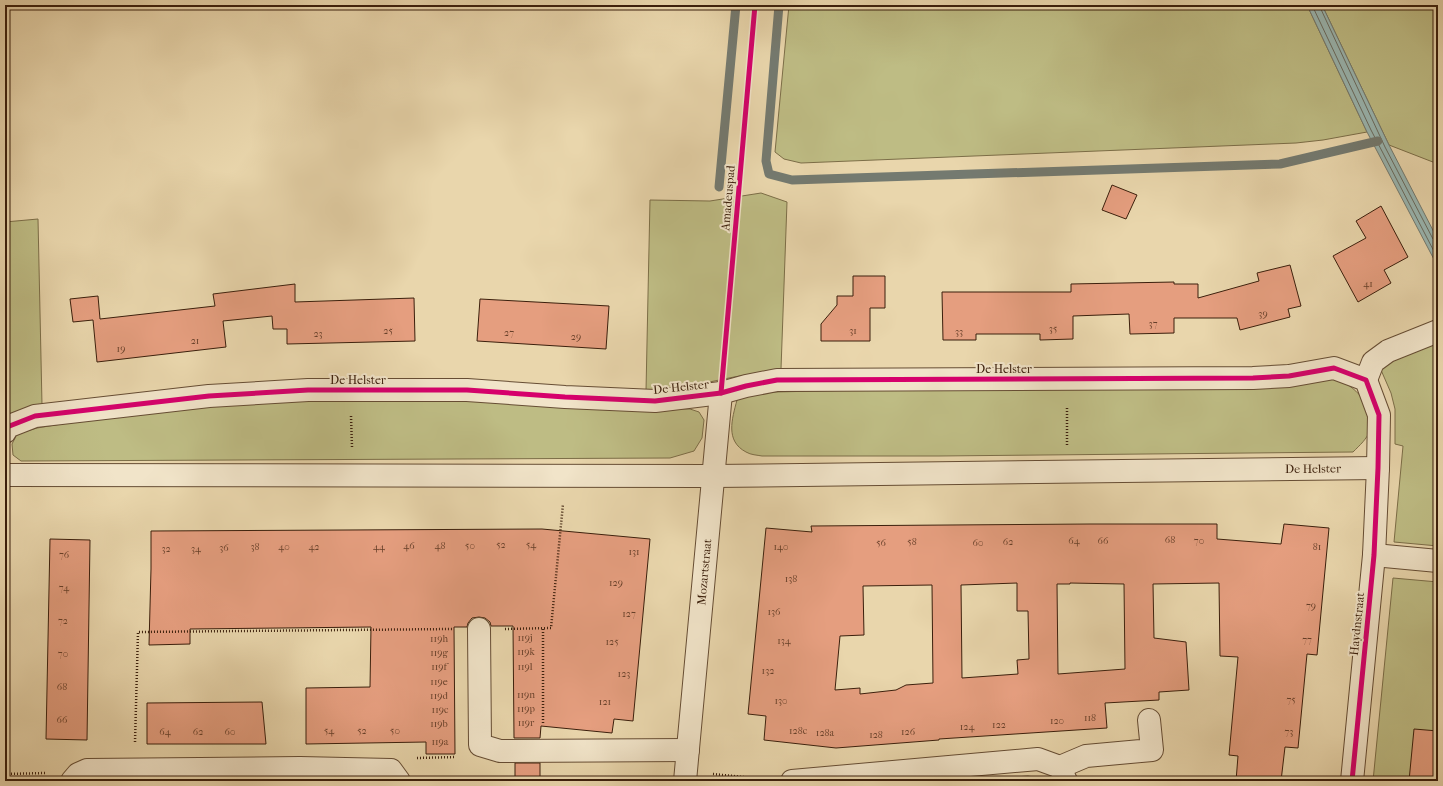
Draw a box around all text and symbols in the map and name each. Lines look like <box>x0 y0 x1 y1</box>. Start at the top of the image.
street label: Amadeuspad <box>718 164 738 232</box>
house number: 41 <box>1363 278 1373 290</box>
house number: 39 <box>1258 308 1268 320</box>
house number: 37 <box>1149 318 1158 330</box>
house number: 35 <box>1049 323 1057 335</box>
house number: 25 <box>383 325 393 337</box>
house number: 31 <box>849 325 857 337</box>
house number: 33 <box>955 326 963 338</box>
house number: 27 <box>504 327 514 339</box>
house number: 23 <box>313 328 323 340</box>
house number: 29 <box>571 331 581 343</box>
house number: 21 <box>191 335 199 347</box>
house number: 19 <box>117 343 125 355</box>
street label: De Helster <box>976 362 1033 376</box>
street label: De Helster <box>330 373 387 387</box>
street label: De Helster <box>652 377 710 397</box>
street label: De Helster <box>1285 461 1342 476</box>
house number: 68 <box>1165 534 1175 546</box>
house number: 64 <box>1068 535 1081 547</box>
house number: 66 <box>1098 535 1109 547</box>
house number: 70 <box>1194 535 1204 547</box>
house number: 58 <box>907 536 917 548</box>
house number: 62 <box>1003 536 1013 548</box>
street label: Mozartstraat <box>694 537 715 606</box>
house number: 56 <box>876 537 886 549</box>
house number: 60 <box>973 537 983 549</box>
house number: 52 <box>496 539 506 551</box>
house number: 54 <box>526 539 537 551</box>
house number: 46 <box>403 540 415 552</box>
house number: 48 <box>435 540 445 552</box>
house number: 50 <box>465 540 475 552</box>
house number: 38 <box>250 541 260 553</box>
house number: 40 <box>278 541 290 553</box>
house number: 42 <box>308 541 320 553</box>
house number: 44 <box>373 541 386 553</box>
house number: 140 <box>774 541 789 553</box>
house number: 81 <box>1313 541 1321 553</box>
house number: 36 <box>219 542 229 554</box>
house number: 32 <box>161 543 171 555</box>
house number: 34 <box>191 543 202 555</box>
house number: 131 <box>628 546 640 558</box>
house number: 76 <box>59 549 70 561</box>
house number: 138 <box>785 573 797 585</box>
house number: 129 <box>609 577 623 589</box>
house number: 74 <box>59 582 70 594</box>
street label: Haydnstraat <box>1347 591 1367 656</box>
house number: 79 <box>1306 600 1316 612</box>
house number: 136 <box>767 606 781 618</box>
house number: 127 <box>622 608 636 620</box>
house number: 72 <box>58 615 68 627</box>
house number: 119j <box>518 632 532 644</box>
house number: 119h <box>430 633 448 645</box>
house number: 77 <box>1302 634 1312 646</box>
house number: 134 <box>777 635 792 647</box>
house number: 125 <box>605 636 619 648</box>
house number: 119k <box>517 646 536 658</box>
house number: 119g <box>430 647 449 659</box>
house number: 70 <box>58 648 68 660</box>
house number: 119f <box>431 661 450 673</box>
house number: 119l <box>517 661 533 673</box>
house number: 132 <box>762 665 774 677</box>
house number: 123 <box>618 668 630 680</box>
house number: 119e <box>430 676 448 688</box>
house number: 68 <box>57 681 67 693</box>
house number: 119n <box>517 689 535 701</box>
house number: 119d <box>430 690 448 702</box>
house number: 75 <box>1286 694 1296 706</box>
house number: 130 <box>774 695 788 707</box>
house number: 121 <box>599 696 611 708</box>
house number: 119p <box>517 703 535 715</box>
house number: 119c <box>432 704 449 716</box>
house number: 118 <box>1084 712 1096 724</box>
house number: 66 <box>57 714 68 726</box>
house number: 120 <box>1050 715 1064 727</box>
house number: 119r <box>518 717 535 729</box>
house number: 119b <box>430 718 448 730</box>
house number: 122 <box>992 719 1006 731</box>
house number: 124 <box>960 721 975 733</box>
house number: 54 <box>324 725 335 737</box>
house number: 52 <box>357 725 367 737</box>
house number: 50 <box>390 725 400 737</box>
house number: 128c <box>789 725 808 737</box>
house number: 64 <box>159 726 172 738</box>
house number: 62 <box>193 726 203 738</box>
house number: 60 <box>225 726 235 738</box>
house number: 126 <box>901 726 916 738</box>
house number: 73 <box>1285 726 1293 738</box>
house number: 128a <box>816 727 835 739</box>
house number: 128 <box>869 729 883 741</box>
house number: 119a <box>431 736 449 748</box>

